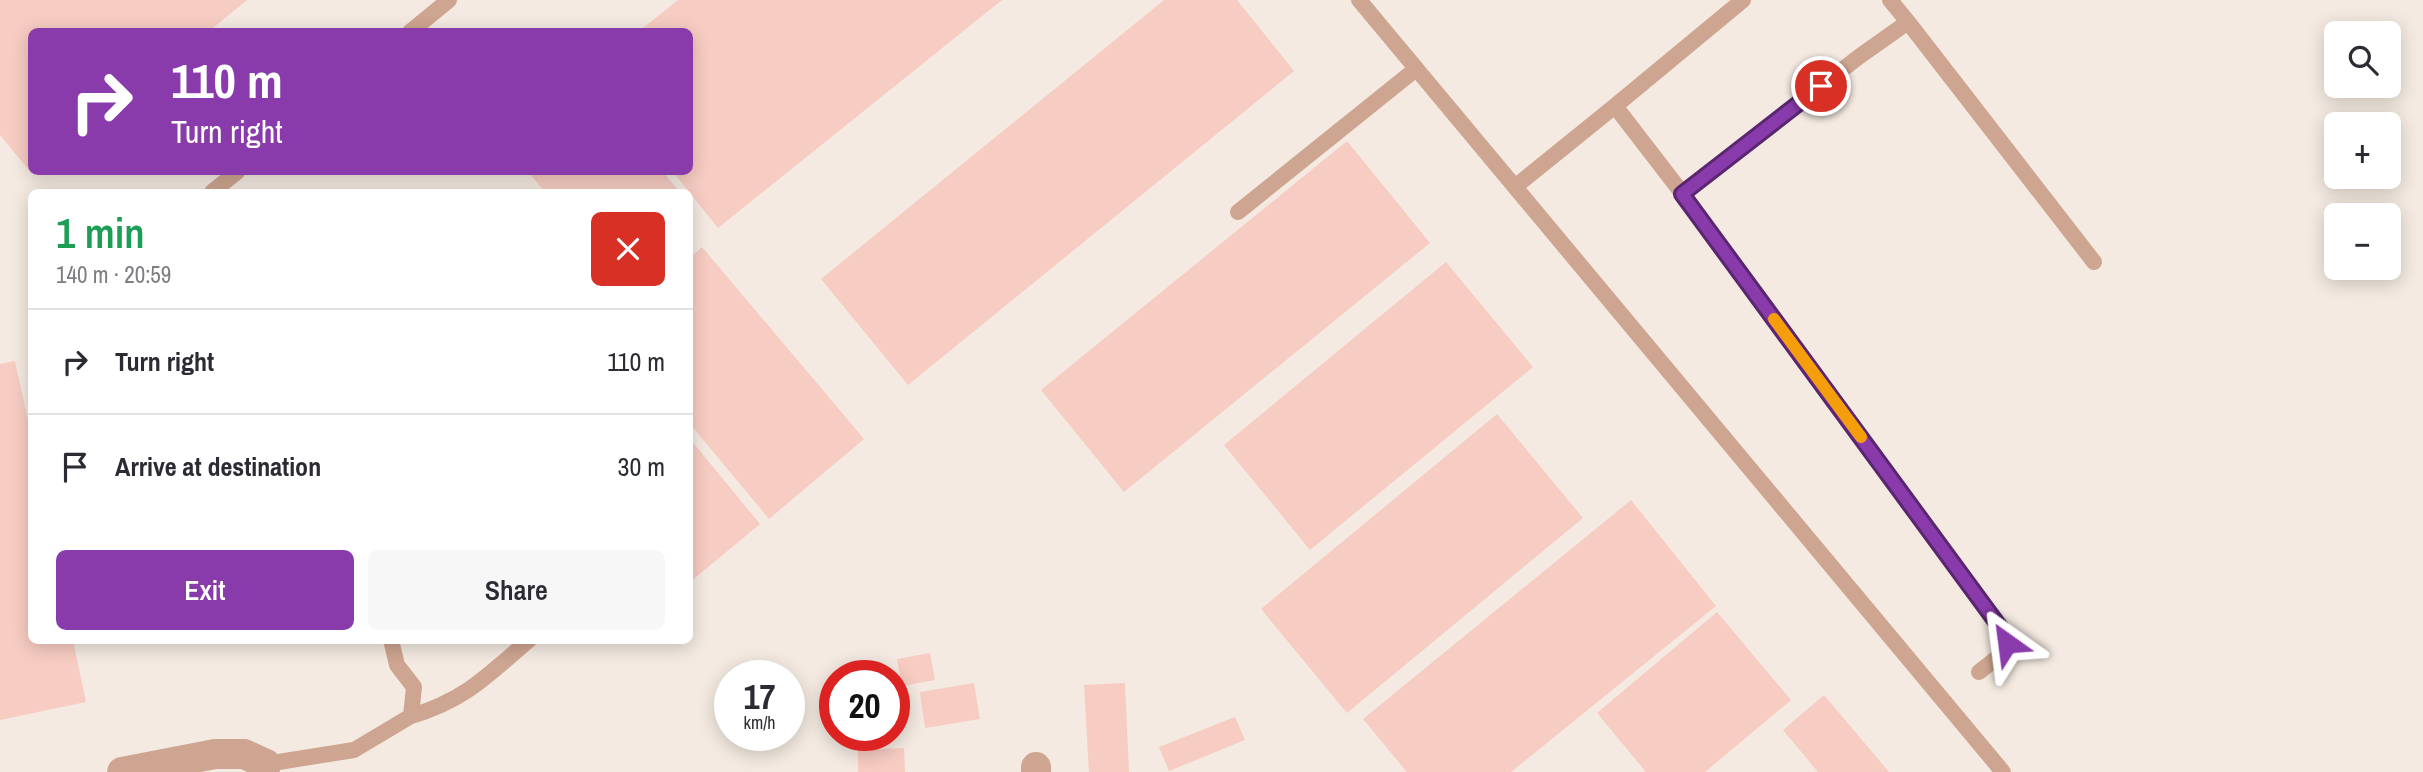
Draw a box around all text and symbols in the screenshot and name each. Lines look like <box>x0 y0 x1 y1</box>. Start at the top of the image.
map controls <box>2324 21 2401 280</box>
button: search <box>2324 21 2401 98</box>
text: 110 m <box>171 47 283 113</box>
icon: right <box>56 56 147 147</box>
pin <box>1791 56 1851 116</box>
icon: arrive <box>1802 67 1840 105</box>
text: Turn right <box>171 110 283 153</box>
button: + <box>2324 112 2401 189</box>
button: − <box>2324 203 2401 280</box>
text: 1 min <box>56 205 145 261</box>
button: close <box>591 212 665 286</box>
text: 140 m · 20:59 <box>56 259 171 290</box>
icon: right <box>56 343 94 381</box>
text: Turn right <box>115 344 214 379</box>
text: 110 m <box>607 344 665 379</box>
icon: arrive <box>56 448 94 486</box>
text: Arrive at destination <box>115 449 321 484</box>
text: 30 m <box>618 449 665 484</box>
button: Exit <box>56 550 354 630</box>
button: Share <box>368 550 665 630</box>
position arrow <box>1970 606 2044 680</box>
speed limit sign: 20 <box>819 660 910 751</box>
text: 17 <box>744 673 775 720</box>
text: km/h <box>744 710 776 735</box>

